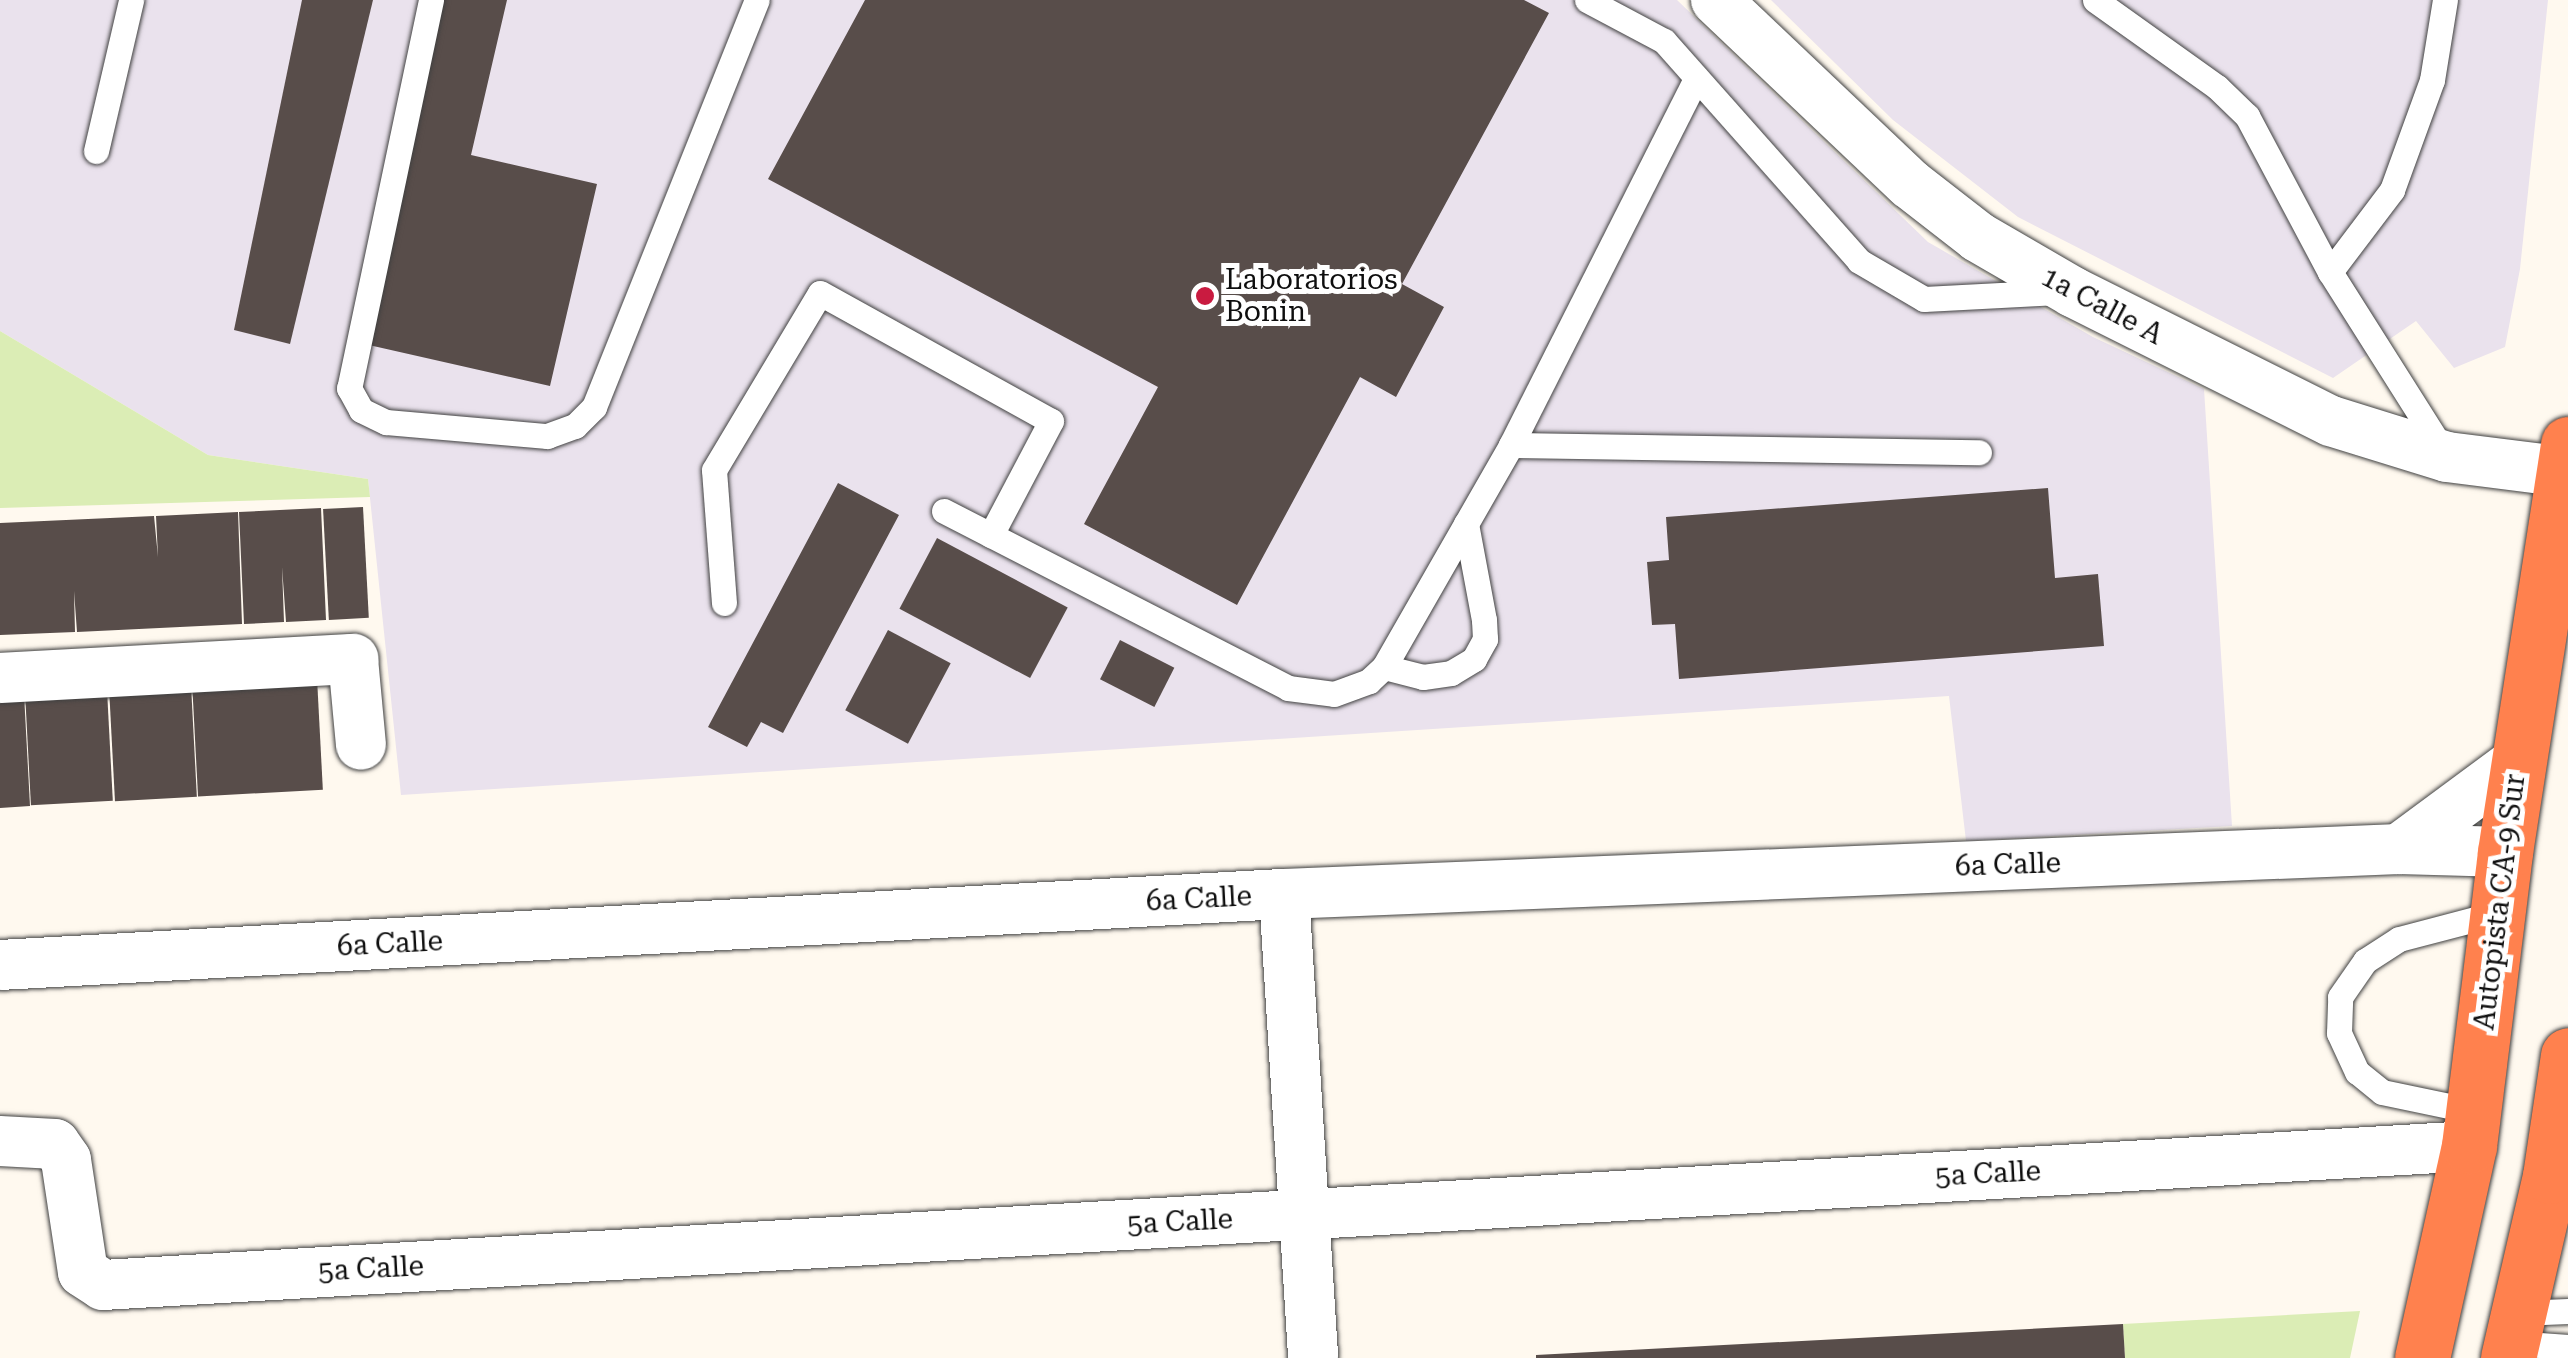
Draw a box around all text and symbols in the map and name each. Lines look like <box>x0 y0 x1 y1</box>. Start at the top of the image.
street label: 1a Calle A <box>2036 260 2168 352</box>
place label: Laboratorios Bonin <box>1225 263 1397 329</box>
marker: Laboratorios Bonin <box>1194 285 1216 307</box>
street label: Autopista CA-9 Sur <box>2468 772 2532 1032</box>
street label: 6a Calle <box>1955 846 2061 884</box>
street label: 6a Calle <box>1145 879 1253 919</box>
street label: 6a Calle <box>336 924 444 964</box>
street label: 5a Calle <box>1934 1154 2042 1194</box>
street label: 5a Calle <box>1126 1202 1234 1242</box>
street label: 5a Calle <box>317 1249 425 1289</box>

